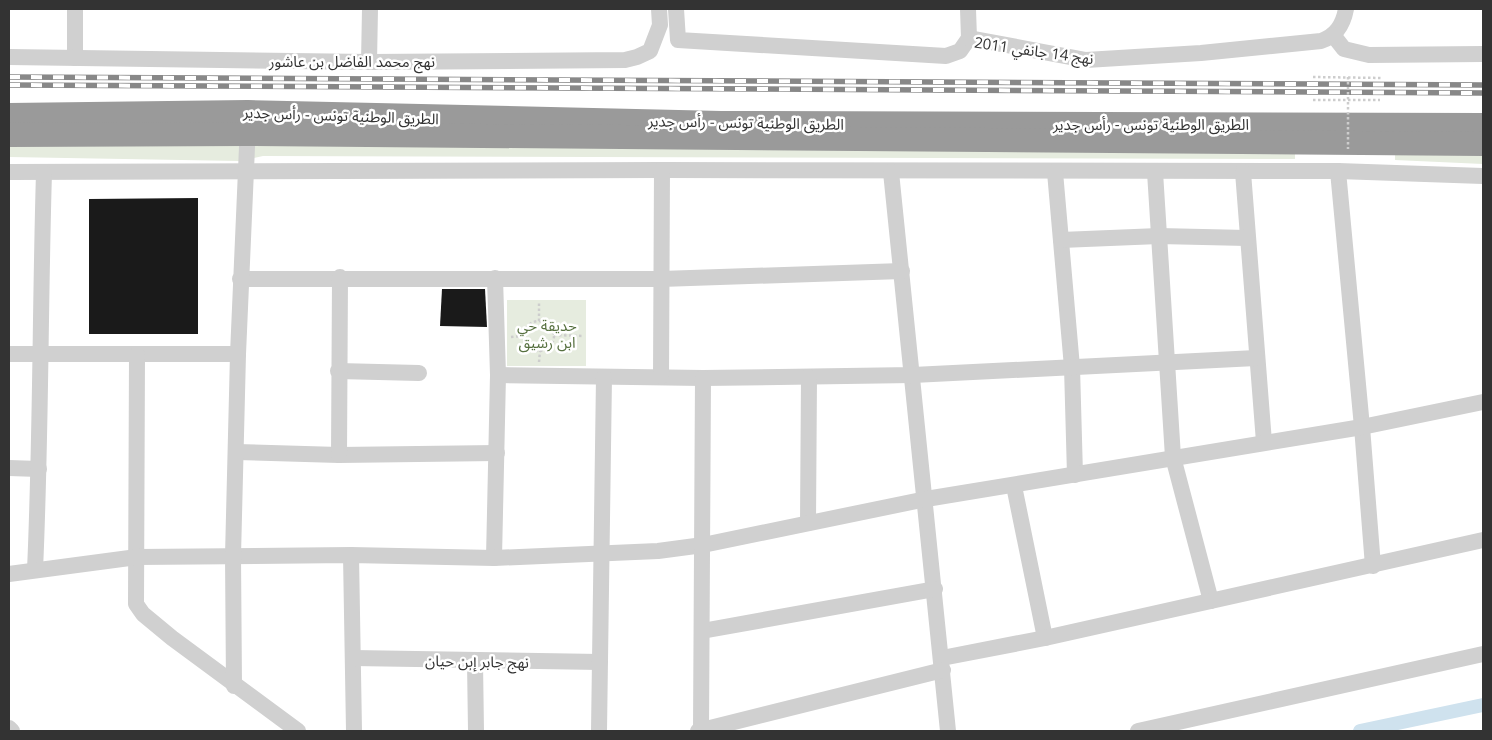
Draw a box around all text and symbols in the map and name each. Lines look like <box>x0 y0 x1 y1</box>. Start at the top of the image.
street label: نهج 14 جانفي 2011 <box>973 32 1095 71</box>
street label: نهج محمد الفاضل بن عاشور <box>268 51 435 74</box>
street label: الطريق الوطنية تونس - رأس جدير <box>242 102 439 129</box>
street label: الطريق الوطنية تونس - رأس جدير <box>647 110 844 135</box>
street label: الطريق الوطنية تونس - رأس جدير <box>1052 114 1249 135</box>
park label: حديقة حي ابن رشيق <box>517 315 577 353</box>
street label: نهج جابر إبن حيان <box>425 650 529 675</box>

